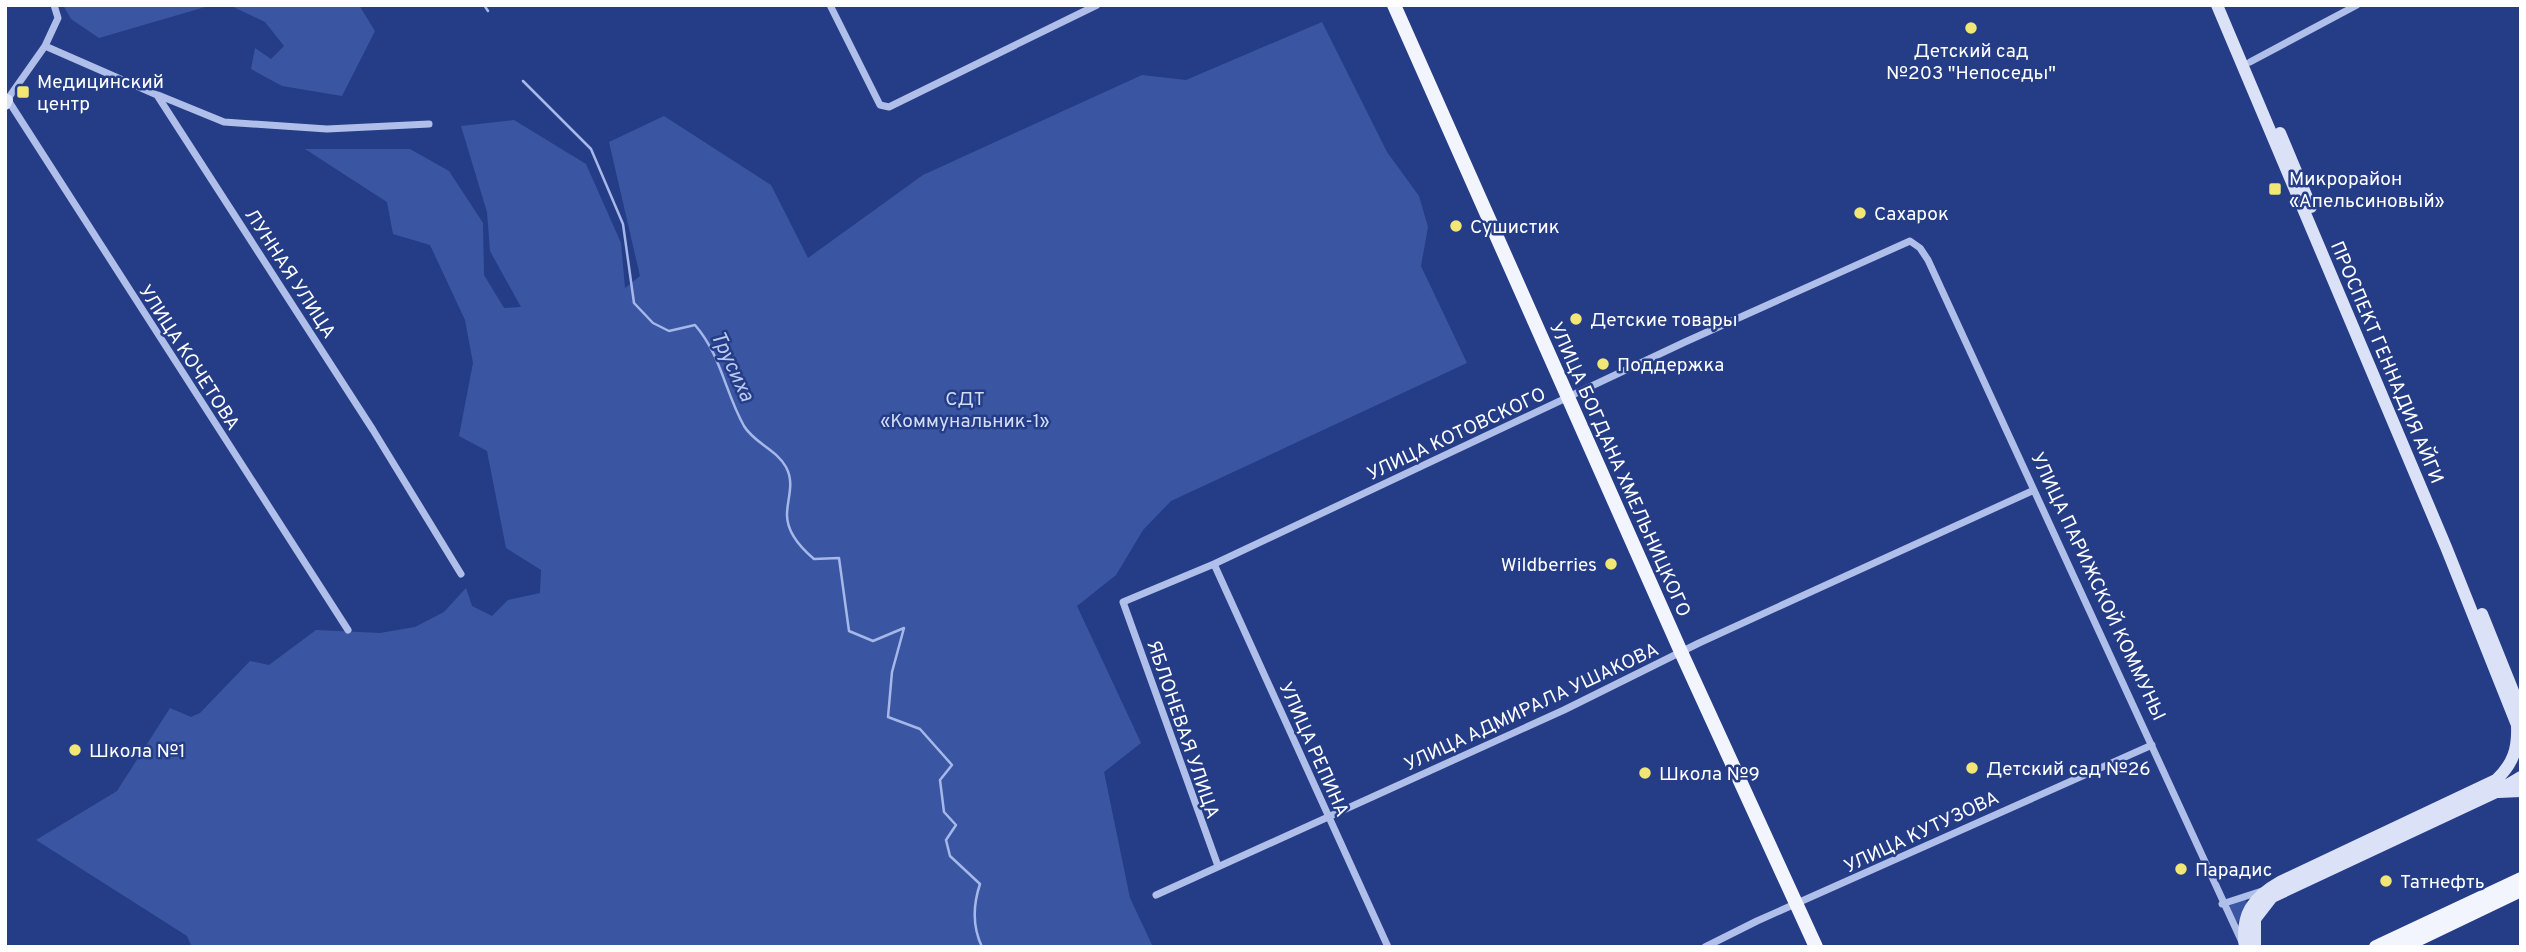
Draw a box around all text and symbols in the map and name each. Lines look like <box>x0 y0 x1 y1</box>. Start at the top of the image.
marker: Детский сад №203 "Непоседы" <box>1963 20 1979 36</box>
place label: Детский сад №203 "Непоседы" <box>1886 40 2056 86</box>
place label: Медицинский центр <box>37 71 164 117</box>
marker: Медицинский центр <box>15 84 31 100</box>
place label: Микрорайон «Апельсиновый» <box>2289 168 2445 214</box>
marker: Микрорайон «Апельсиновый» <box>2267 181 2283 197</box>
place label: Сахарок <box>1874 203 1949 227</box>
street label: ЛУННАЯ УЛИЦА <box>238 205 340 344</box>
marker: Сахарок <box>1852 205 1868 221</box>
place label: Сушистик <box>1470 216 1560 240</box>
marker: Сушистик <box>1448 218 1464 234</box>
street label: ПРОСПЕКТ ГЕННАДИЯ АЙГИ <box>2324 237 2449 488</box>
street label: УЛИЦА КОЧЕТОВА <box>132 281 244 435</box>
place label: Детские товары <box>1590 309 1738 333</box>
marker: Детские товары <box>1568 311 1584 327</box>
street label: УЛИЦА БОГДАНА ХМЕЛЬНИЦКОГО <box>1543 319 1695 621</box>
water label: Трусиха <box>704 327 760 406</box>
place label: Поддержка <box>1617 354 1724 378</box>
marker: Поддержка <box>1595 356 1611 372</box>
street label: УЛИЦА КОТОВСКОГО <box>1364 383 1550 487</box>
park label: СДТ «Коммунальник-1» <box>880 388 1050 434</box>
street label: УЛИЦА ПАРИЖСКОЙ КОММУНЫ <box>2024 448 2171 725</box>
place label: Wildberries <box>1501 554 1597 578</box>
marker: Wildberries <box>1603 556 1619 572</box>
street label: ЯБЛОНЕВАЯ УЛИЦА <box>1140 637 1224 822</box>
street label: УЛИЦА АДМИРАЛА УШАКОВА <box>1401 638 1663 777</box>
street label: УЛИЦА РЕПИНА <box>1273 679 1354 821</box>
place label: Школа №1 <box>89 740 186 764</box>
marker: Школа №1 <box>67 742 83 758</box>
place label: Детский сад №26 <box>1986 758 2151 782</box>
marker: Детский сад №26 <box>1964 760 1980 776</box>
place label: Школа №9 <box>1659 763 1760 787</box>
marker: Школа №9 <box>1637 765 1653 781</box>
street label: УЛИЦА КУТУЗОВА <box>1840 786 2003 879</box>
place label: Парадис <box>2195 859 2272 883</box>
marker: Парадис <box>2173 861 2189 877</box>
place label: Татнефть <box>2400 871 2485 895</box>
marker: Татнефть <box>2378 873 2394 889</box>

